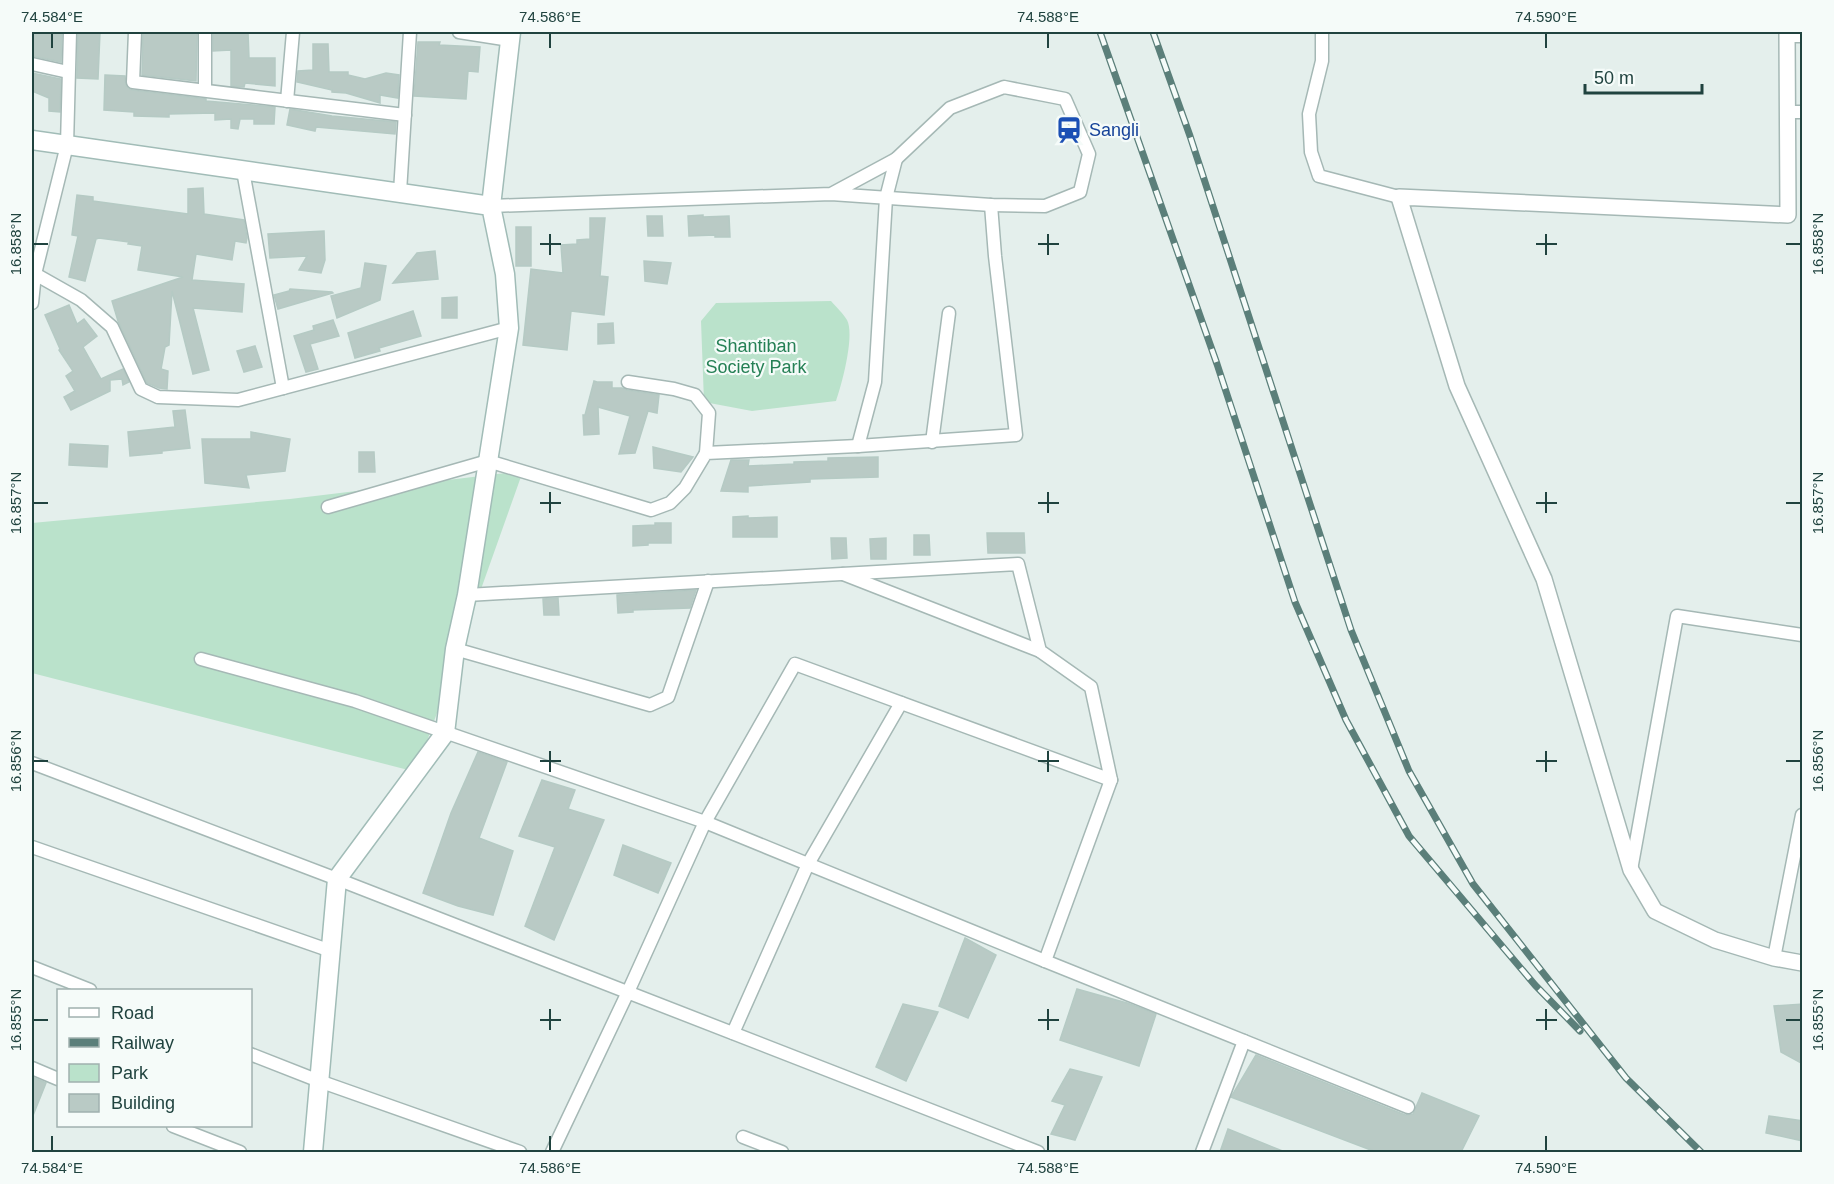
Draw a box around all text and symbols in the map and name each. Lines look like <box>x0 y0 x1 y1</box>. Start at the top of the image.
text: 74.584°E <box>21 8 83 25</box>
text: 74.586°E <box>519 8 581 25</box>
text: 74.588°E <box>1017 8 1079 25</box>
text: 74.590°E <box>1515 8 1577 25</box>
scale bar <box>1585 57 1702 95</box>
text: 50 m <box>1594 68 1634 88</box>
station icon: Sangli <box>1054 115 1084 145</box>
place label: Sangli <box>1089 120 1139 140</box>
text: 16.858°N <box>7 213 24 275</box>
text: 16.858°N <box>1809 213 1826 275</box>
park label: Shantiban Society Park <box>705 336 808 377</box>
text: 16.857°N <box>7 472 24 534</box>
text: 16.857°N <box>1809 472 1826 534</box>
text: 16.856°N <box>7 730 24 792</box>
text: 16.856°N <box>1809 730 1826 792</box>
text: 16.855°N <box>7 989 24 1051</box>
legend <box>57 989 252 1127</box>
text: 16.855°N <box>1809 989 1826 1051</box>
text: Road <box>111 1003 154 1023</box>
text: Railway <box>111 1033 174 1053</box>
text: Park <box>111 1063 149 1083</box>
text: Building <box>111 1093 175 1113</box>
text: 74.584°E <box>21 1159 83 1176</box>
text: 74.586°E <box>519 1159 581 1176</box>
text: 74.588°E <box>1017 1159 1079 1176</box>
text: 74.590°E <box>1515 1159 1577 1176</box>

